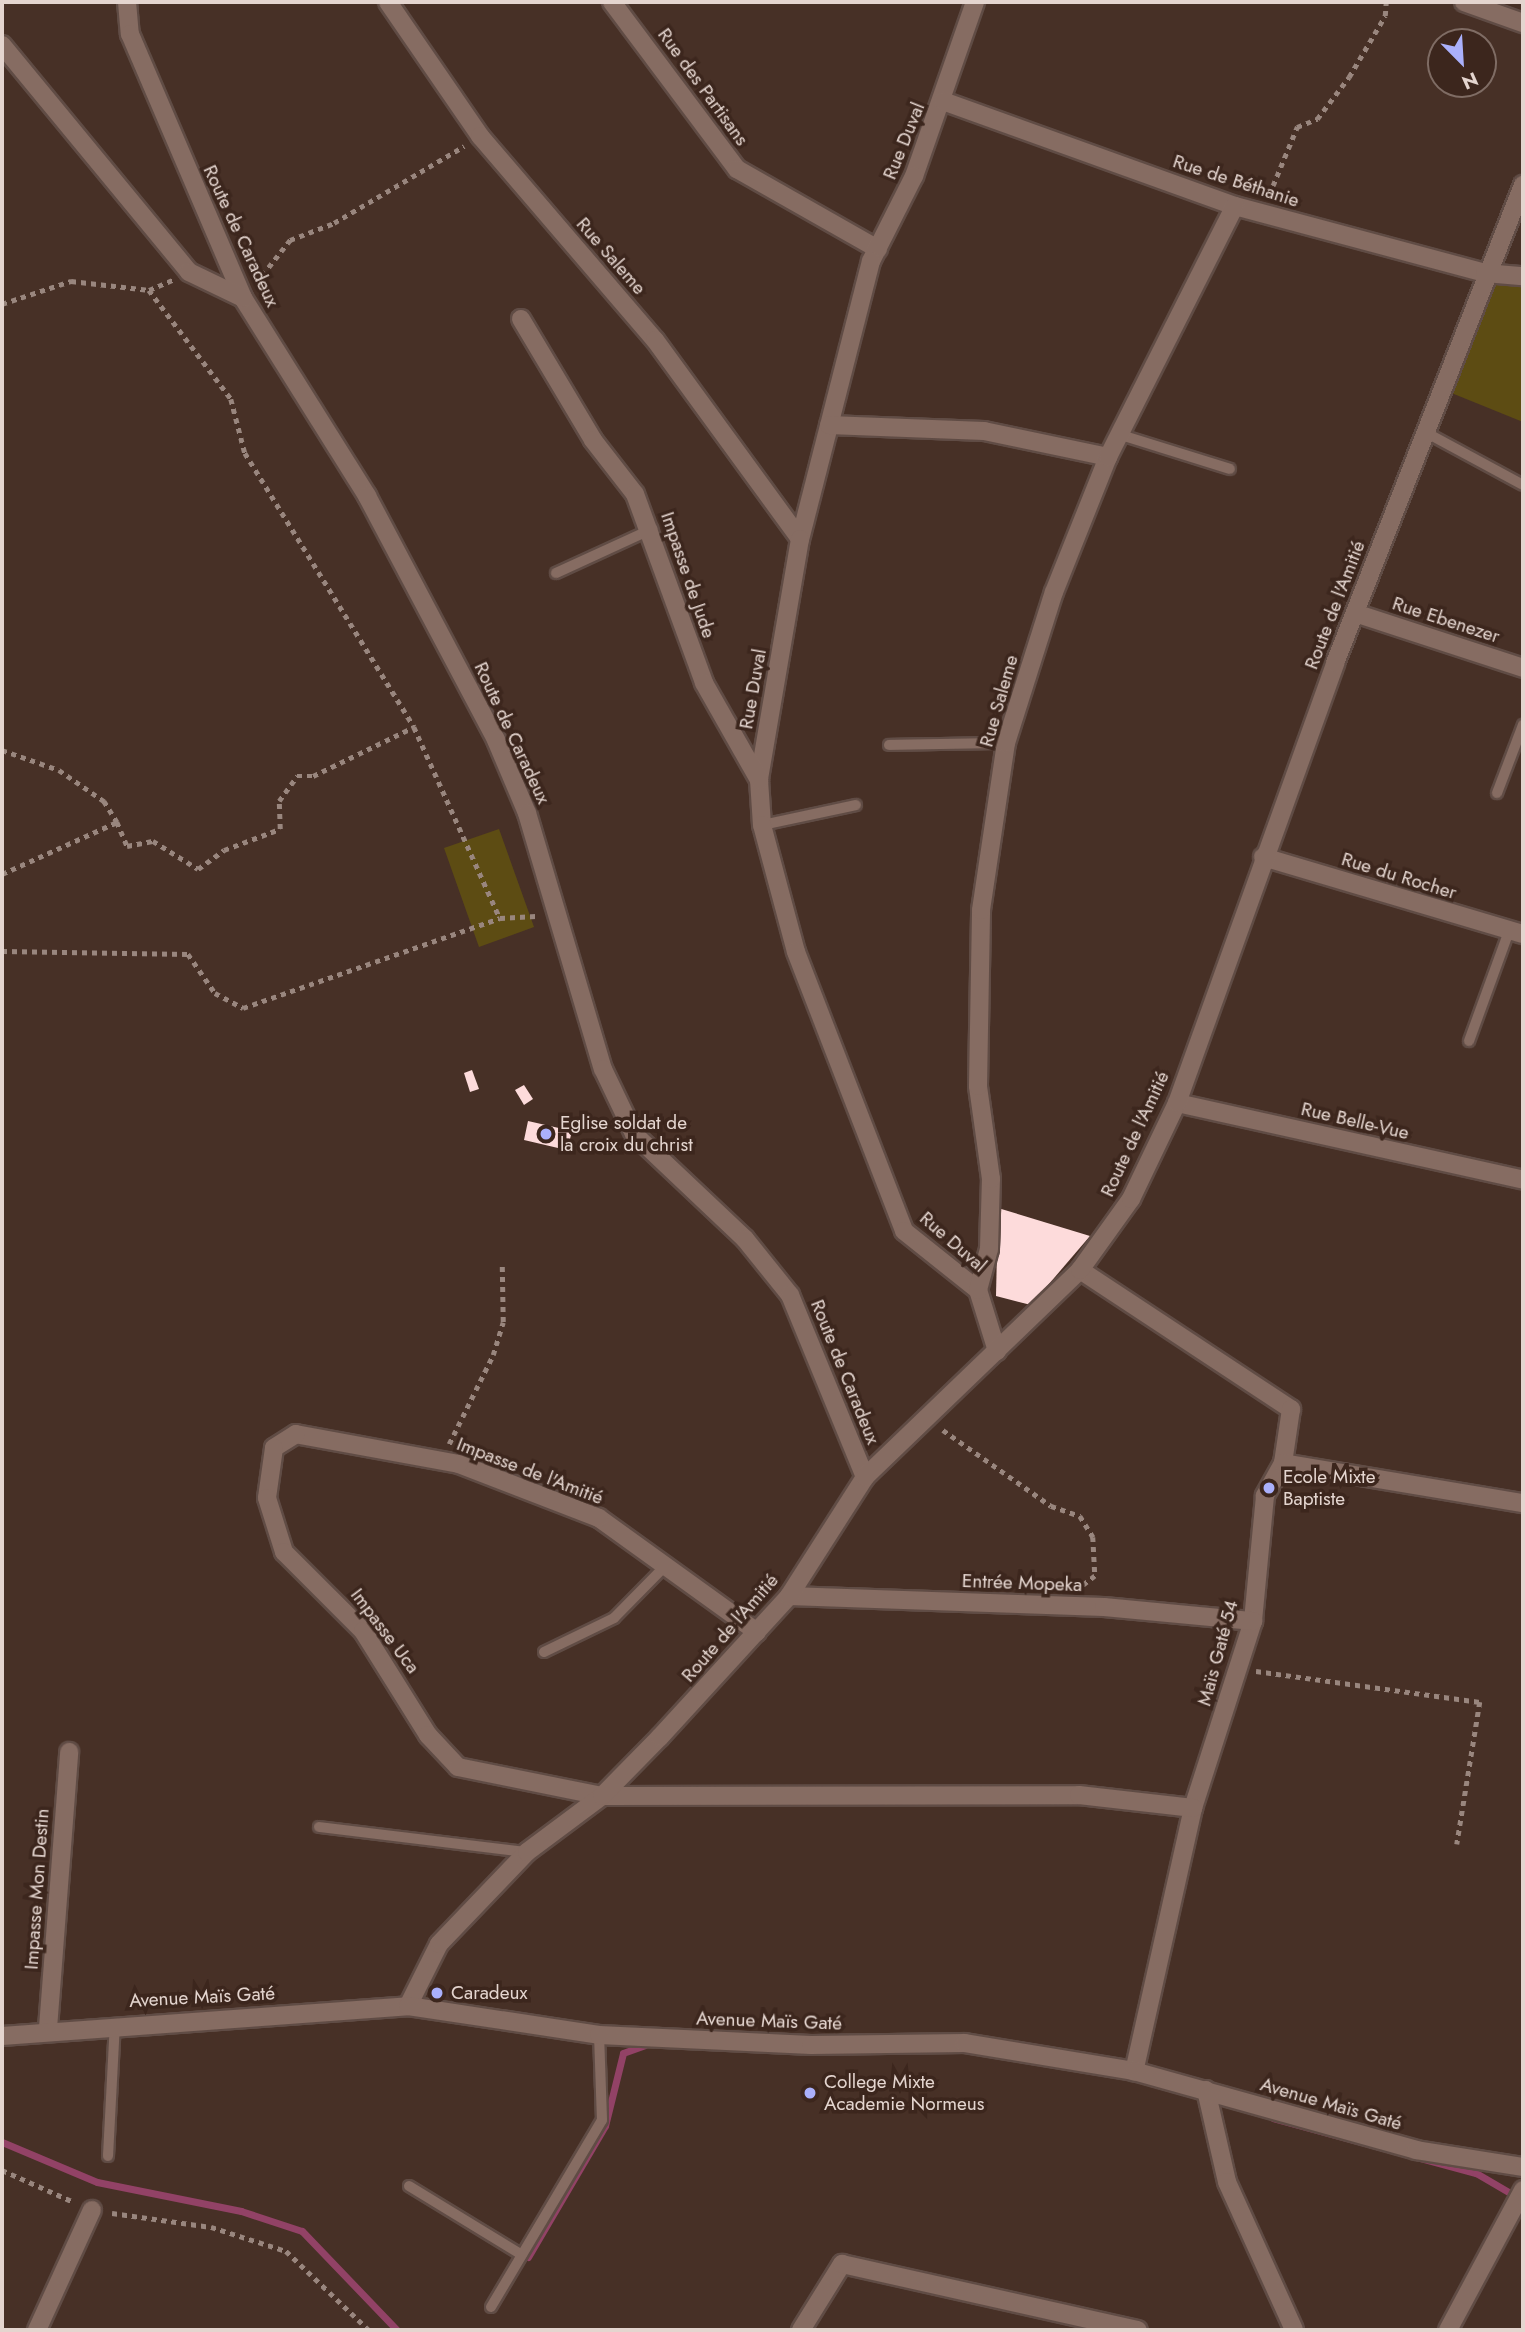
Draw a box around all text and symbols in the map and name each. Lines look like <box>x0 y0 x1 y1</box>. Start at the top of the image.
street label: Rue des Partisans <box>653 24 753 150</box>
north arrow <box>1427 28 1497 98</box>
text: N <box>1458 65 1482 96</box>
street label: Rue Duval <box>878 99 930 183</box>
street label: Rue de Béthanie <box>1170 150 1302 212</box>
street label: Route de Caradeux <box>198 162 284 310</box>
street label: Rue Saleme <box>571 213 651 299</box>
street label: Impasse de Jude <box>656 509 720 641</box>
street label: Route de l'Amitié <box>1300 537 1370 673</box>
street label: Rue Ebenezer <box>1390 592 1502 648</box>
street label: Rue Duval <box>735 647 771 731</box>
street label: Rue Saleme <box>975 652 1023 750</box>
street label: Route de Caradeux <box>469 659 555 807</box>
street label: Rue du Rocher <box>1339 848 1459 904</box>
street label: Route de l'Amitié <box>1096 1068 1174 1200</box>
street label: Rue Belle-Vue <box>1299 1098 1411 1144</box>
place label: Eglise soldat de la croix du christ <box>560 1112 693 1156</box>
marker: Eglise soldat de la croix du christ <box>538 1126 554 1142</box>
street label: Rue Duval <box>915 1207 991 1277</box>
street label: Route de Caradeux <box>806 1296 884 1448</box>
street label: Impasse de l'Amitié <box>454 1433 606 1509</box>
place label: Ecole Mixte Baptiste <box>1283 1466 1375 1510</box>
marker: Ecole Mixte Baptiste <box>1261 1480 1277 1496</box>
street label: Route de l'Amitié <box>677 1569 783 1687</box>
street label: Entrée Mopeka <box>961 1570 1083 1596</box>
street label: Impasse Uca <box>346 1584 424 1678</box>
street label: Maïs Gaté 54 <box>1193 1598 1243 1708</box>
street label: Impasse Mon Destin <box>20 1808 54 1970</box>
street label: Avenue Maïs Gaté <box>129 1982 275 2012</box>
place label: Caradeux <box>451 1982 527 2004</box>
marker: Caradeux <box>429 1985 445 2001</box>
street label: Avenue Maïs Gaté <box>696 2007 842 2035</box>
place label: College Mixte Academie Normeus <box>824 2071 984 2115</box>
street label: Avenue Maïs Gaté <box>1258 2073 1404 2135</box>
marker: College Mixte Academie Normeus <box>802 2085 818 2101</box>

